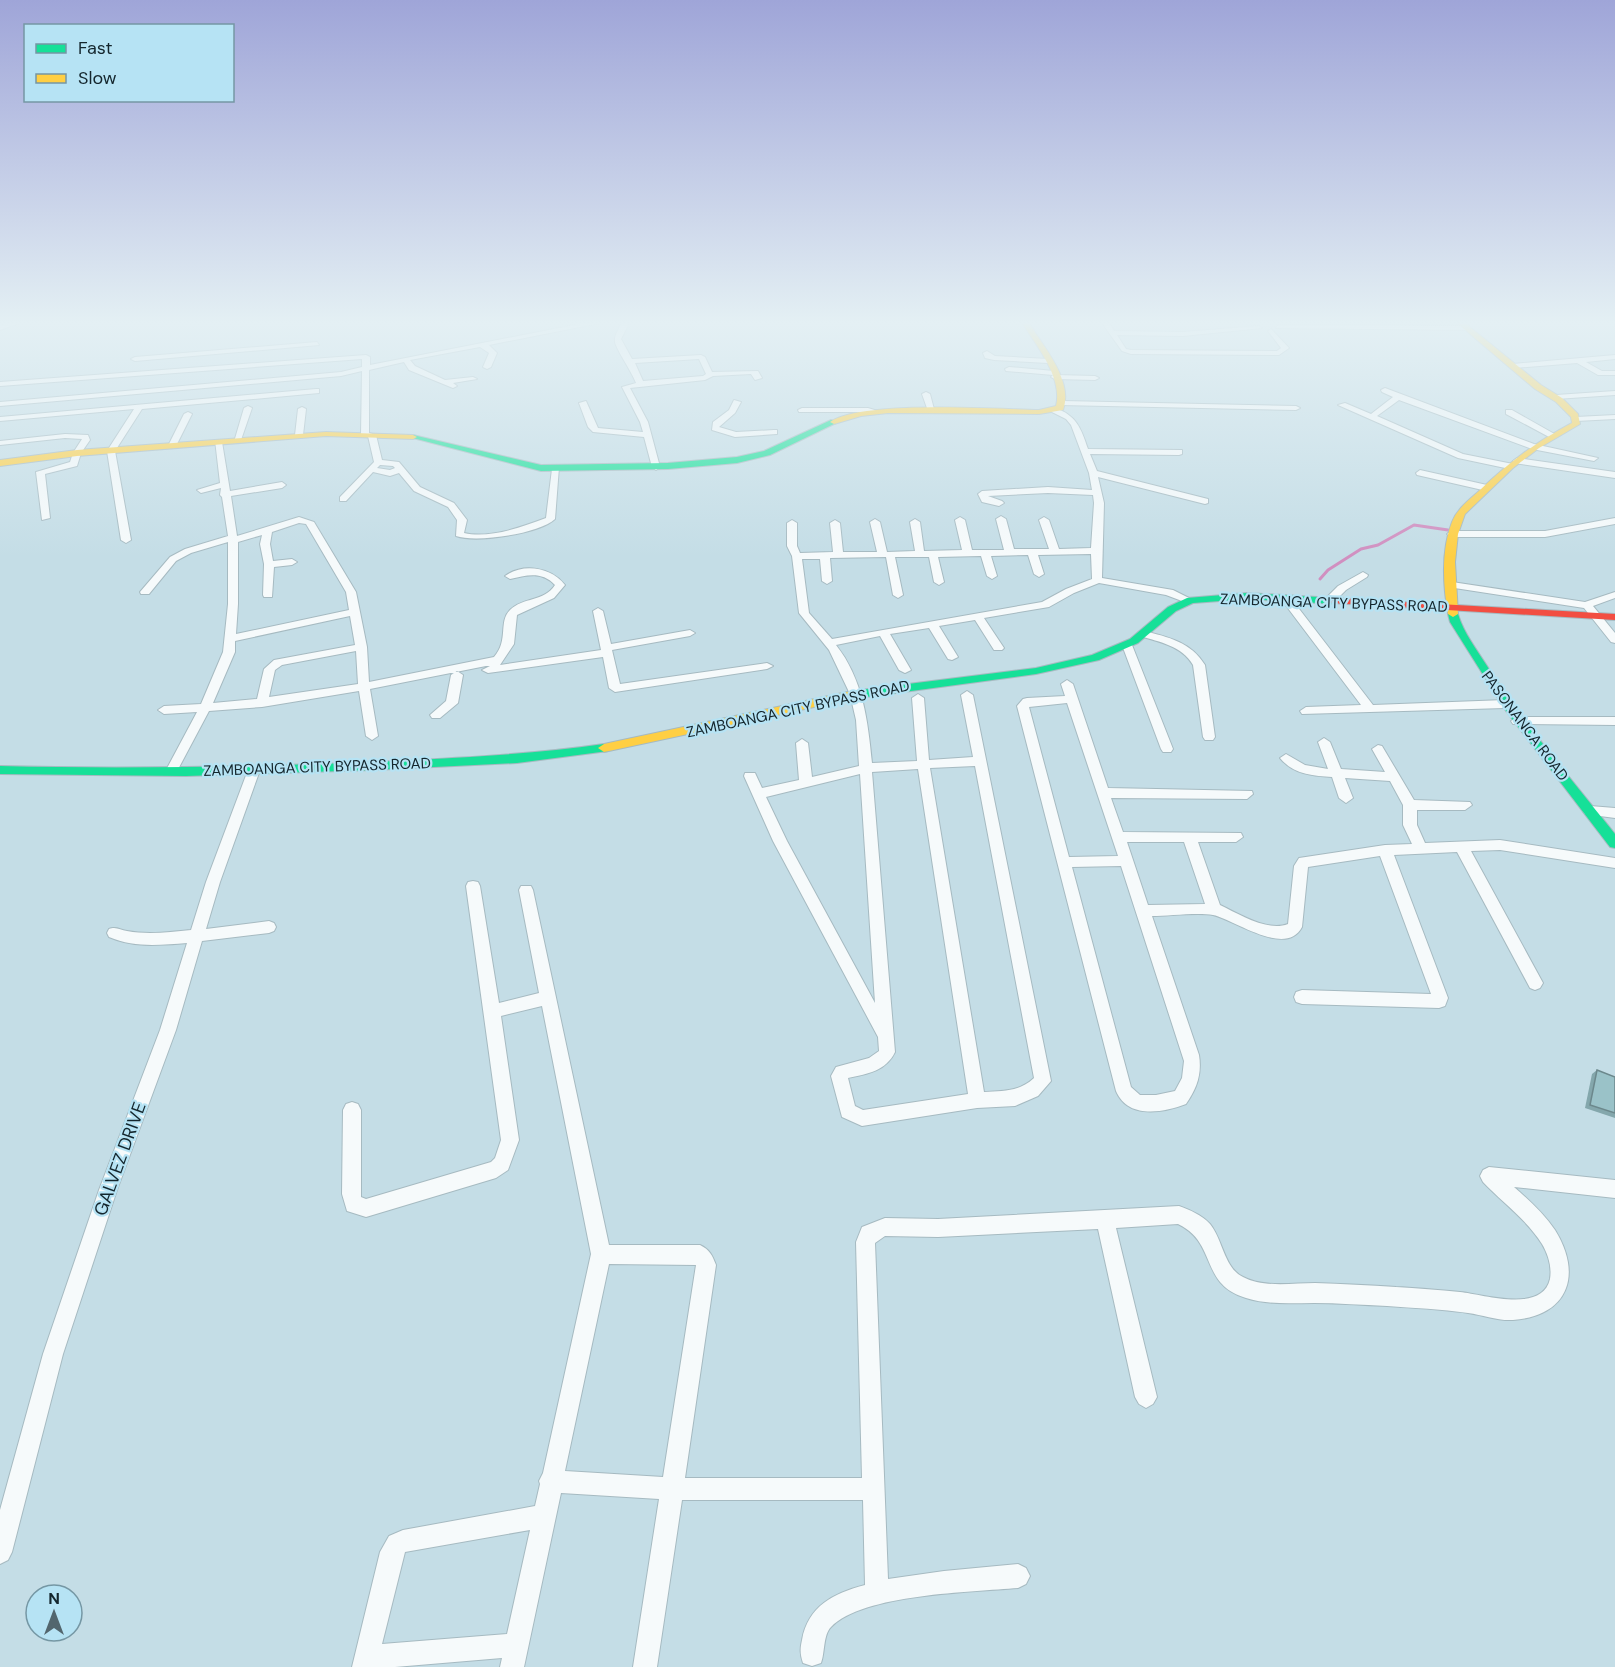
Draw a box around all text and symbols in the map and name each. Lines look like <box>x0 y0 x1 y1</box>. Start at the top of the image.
legend <box>24 24 234 102</box>
text: Fast <box>78 36 113 60</box>
text: Slow <box>78 66 117 90</box>
street label: ZAMBOANGA CITY BYPASS ROAD <box>1220 589 1448 617</box>
street label: PASONANCA ROAD <box>1477 667 1573 785</box>
street label: ZAMBOANGA CITY BYPASS ROAD <box>685 676 911 742</box>
street label: ZAMBOANGA CITY BYPASS ROAD <box>203 753 431 781</box>
street label: GALVEZ DRIVE <box>88 1099 152 1219</box>
north arrow <box>24 1583 84 1643</box>
text: N <box>48 1588 60 1609</box>

